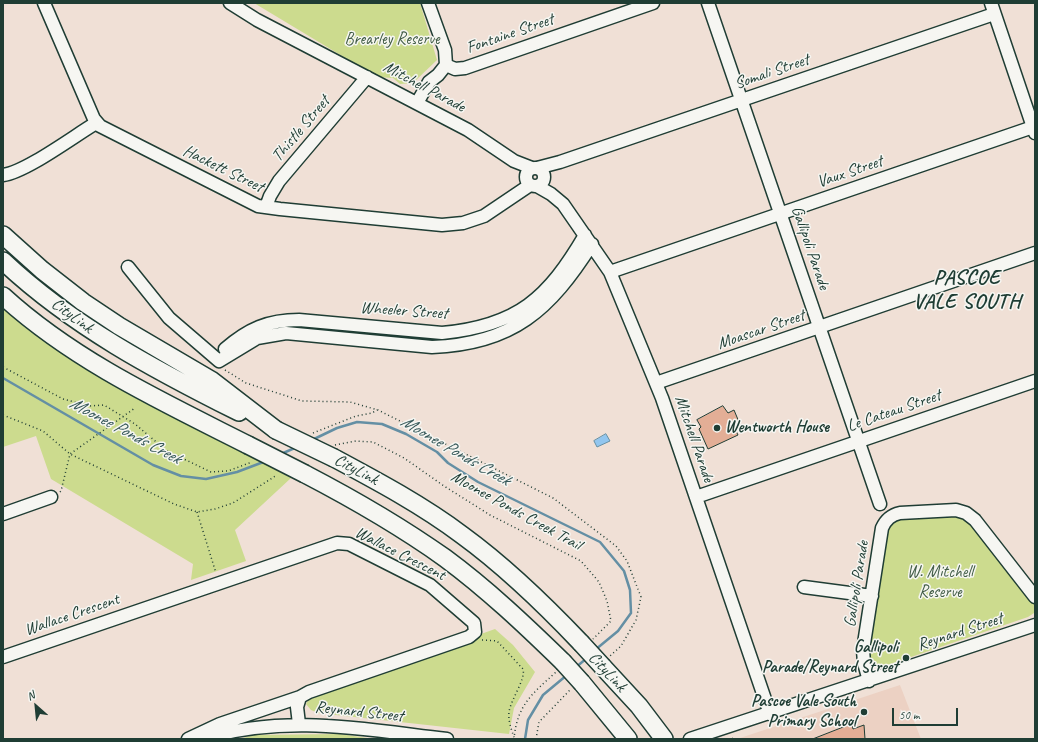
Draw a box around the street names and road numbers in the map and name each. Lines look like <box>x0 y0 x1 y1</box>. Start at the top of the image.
street label: Fontaine Street <box>464 10 556 58</box>
street label: Somali Street <box>732 50 812 94</box>
street label: Mitchell Parade <box>379 57 469 117</box>
street label: Thistle Street <box>267 92 335 166</box>
street label: Hackett Street <box>179 141 267 197</box>
street label: Vaux Street <box>814 151 886 193</box>
street label: Gallipoli Parade <box>786 204 834 292</box>
street label: CityLink <box>47 294 97 338</box>
street label: Wheeler Street <box>360 298 448 324</box>
street label: Moascar Street <box>715 306 807 354</box>
street label: Le Cateau Street <box>844 385 944 437</box>
street label: Mitchell Parade <box>670 393 718 485</box>
street label: CityLink <box>331 450 381 490</box>
street label: Moonee Ponds Creek Trail <box>447 467 585 555</box>
street label: Wallace Crescent <box>351 522 449 586</box>
street label: Gallipoli Parade <box>840 539 874 629</box>
street label: Wallace Crescent <box>22 589 122 641</box>
street label: Reynard Street <box>915 609 1005 655</box>
street label: CityLink <box>584 648 630 696</box>
street label: Reynard Street <box>314 697 404 727</box>

